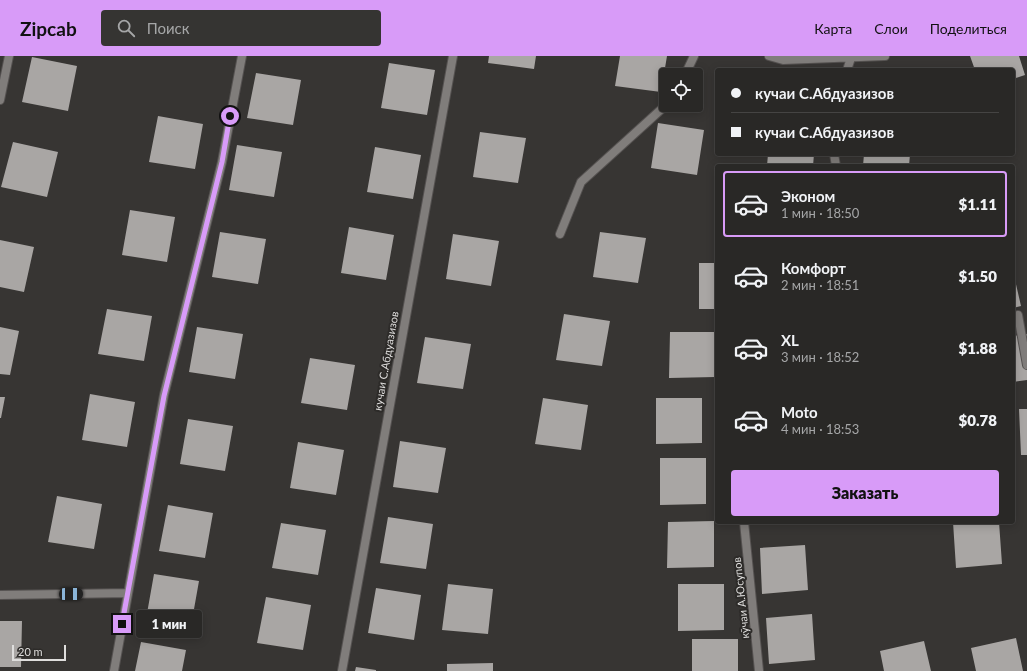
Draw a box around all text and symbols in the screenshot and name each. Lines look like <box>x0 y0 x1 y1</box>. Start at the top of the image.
search box <box>101 10 381 46</box>
text: Zipcab <box>20 17 77 40</box>
icon: search <box>115 17 137 39</box>
text: Поиск <box>147 19 190 37</box>
text: Карта <box>814 20 852 37</box>
text: Слои <box>874 20 908 37</box>
text: Поделиться <box>930 20 1007 37</box>
map controls <box>659 68 703 112</box>
button: locate <box>659 68 703 112</box>
text: кучаи С.Абдуазизов <box>755 84 894 102</box>
route start <box>221 107 239 125</box>
text: кучаи С.Абдуазизов <box>755 123 894 141</box>
icon: car <box>733 186 769 222</box>
text: Эконом <box>781 187 835 205</box>
text: $1.11 <box>959 195 997 213</box>
text: 1 мин · 18:50 <box>781 205 859 221</box>
icon: car <box>733 258 769 294</box>
text: Комфорт <box>781 259 846 277</box>
text: $1.50 <box>959 267 997 285</box>
text: 2 мин · 18:51 <box>781 277 859 293</box>
street label: кучаи С.Абдуазизов <box>370 310 401 412</box>
icon: car <box>733 330 769 366</box>
text: XL <box>781 331 799 349</box>
text: $1.88 <box>959 339 997 357</box>
text: 3 мин · 18:52 <box>781 349 859 365</box>
icon: car <box>733 402 769 438</box>
text: Moto <box>781 403 818 421</box>
text: $0.78 <box>959 411 997 429</box>
text: 4 мин · 18:53 <box>781 421 859 437</box>
button: Заказать <box>731 470 999 516</box>
street label: кӯчаи А.Юсупов <box>730 557 751 639</box>
car <box>59 588 83 600</box>
callout: 1 мин <box>136 610 202 638</box>
route end <box>113 615 131 633</box>
text: 1 мин <box>151 616 187 632</box>
scale bar <box>12 643 66 662</box>
text: 20 m <box>18 645 43 658</box>

